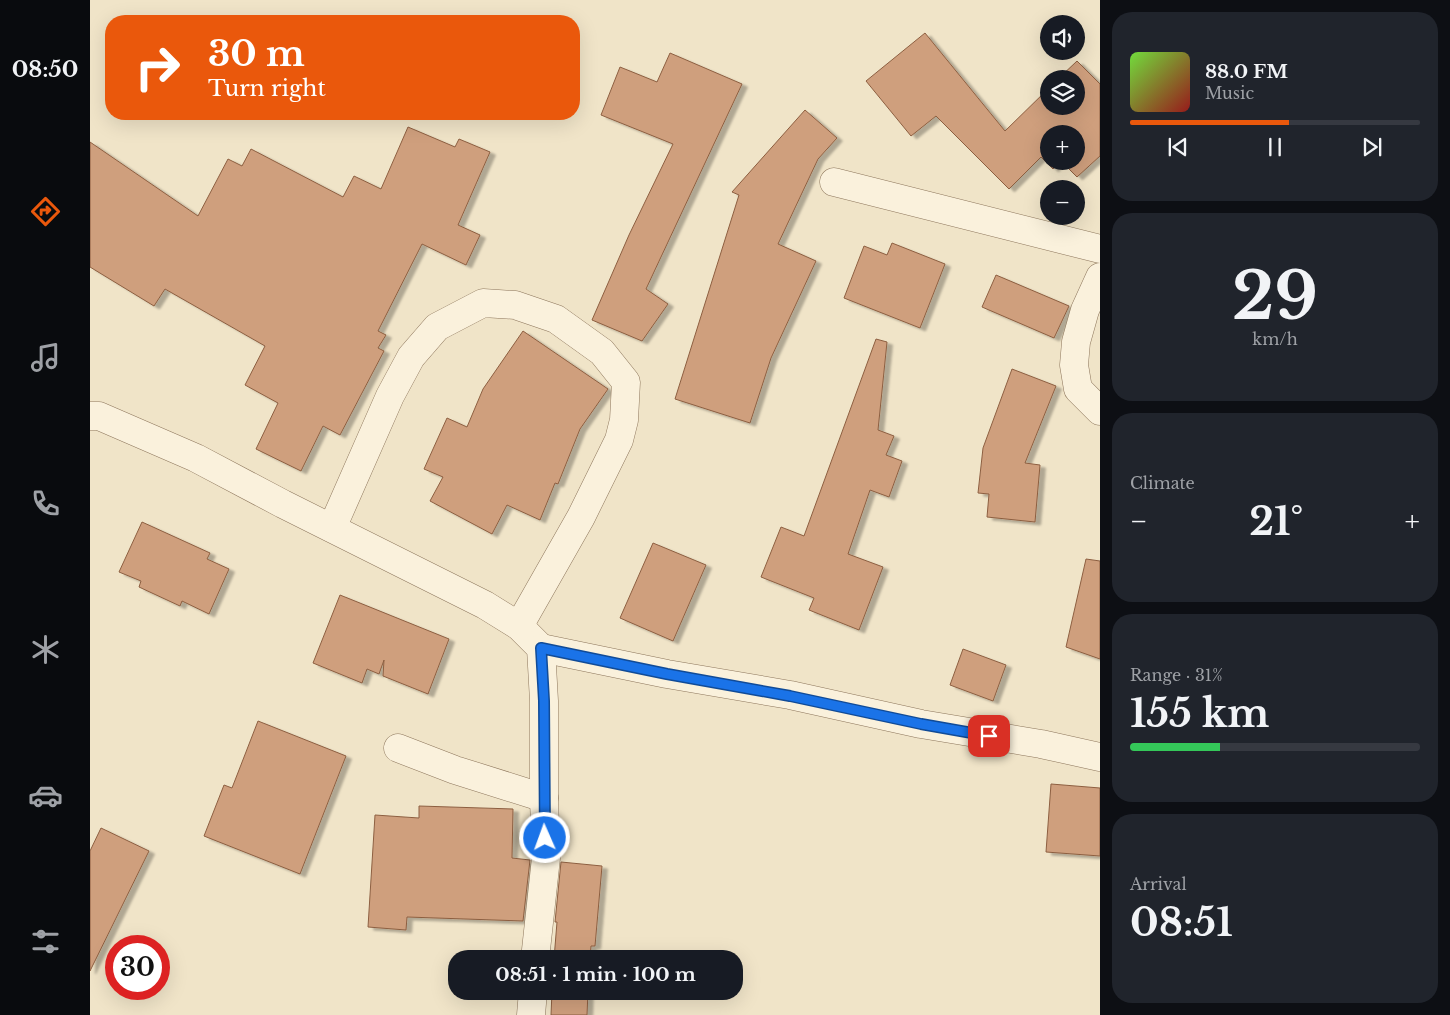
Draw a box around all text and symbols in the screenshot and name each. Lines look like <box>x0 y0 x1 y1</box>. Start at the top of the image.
map controls <box>1040 15 1085 225</box>
button: sound <box>1040 15 1085 60</box>
text: 30 m <box>208 32 305 75</box>
icon: right <box>125 35 190 100</box>
text: 08:50 <box>12 56 78 83</box>
text: 88.0 FM <box>1205 60 1288 83</box>
button: layers <box>1040 70 1085 115</box>
text: Turn right <box>208 75 326 102</box>
text: Music <box>1205 83 1254 103</box>
button: + <box>1040 125 1085 170</box>
icon: previous <box>1164 133 1192 161</box>
icon: pause <box>1261 133 1289 161</box>
icon: next <box>1358 133 1386 161</box>
button: − <box>1040 180 1085 225</box>
icon: directions <box>28 194 63 229</box>
text: 29 <box>1232 256 1318 337</box>
text: km/h <box>1252 329 1298 349</box>
icon: music <box>28 340 63 375</box>
text: Climate <box>1130 473 1195 493</box>
icon: phone <box>28 486 63 521</box>
text: 21° <box>1249 498 1303 545</box>
text: − <box>1130 504 1148 539</box>
text: + <box>1405 504 1420 539</box>
icon: climate <box>28 632 63 667</box>
text: Range · 31% <box>1130 665 1223 685</box>
text: 155 km <box>1130 690 1269 737</box>
pin <box>968 715 1010 757</box>
icon: arrive <box>975 722 1003 750</box>
icon: car <box>28 778 63 813</box>
position arrow <box>518 811 570 863</box>
text: Arrival <box>1130 874 1187 894</box>
text: 08:51 <box>1130 899 1233 946</box>
icon: filters <box>28 924 63 959</box>
speed limit sign: 30 <box>105 935 170 1000</box>
text: 08:51 · 1 min · 100 m <box>495 963 696 986</box>

